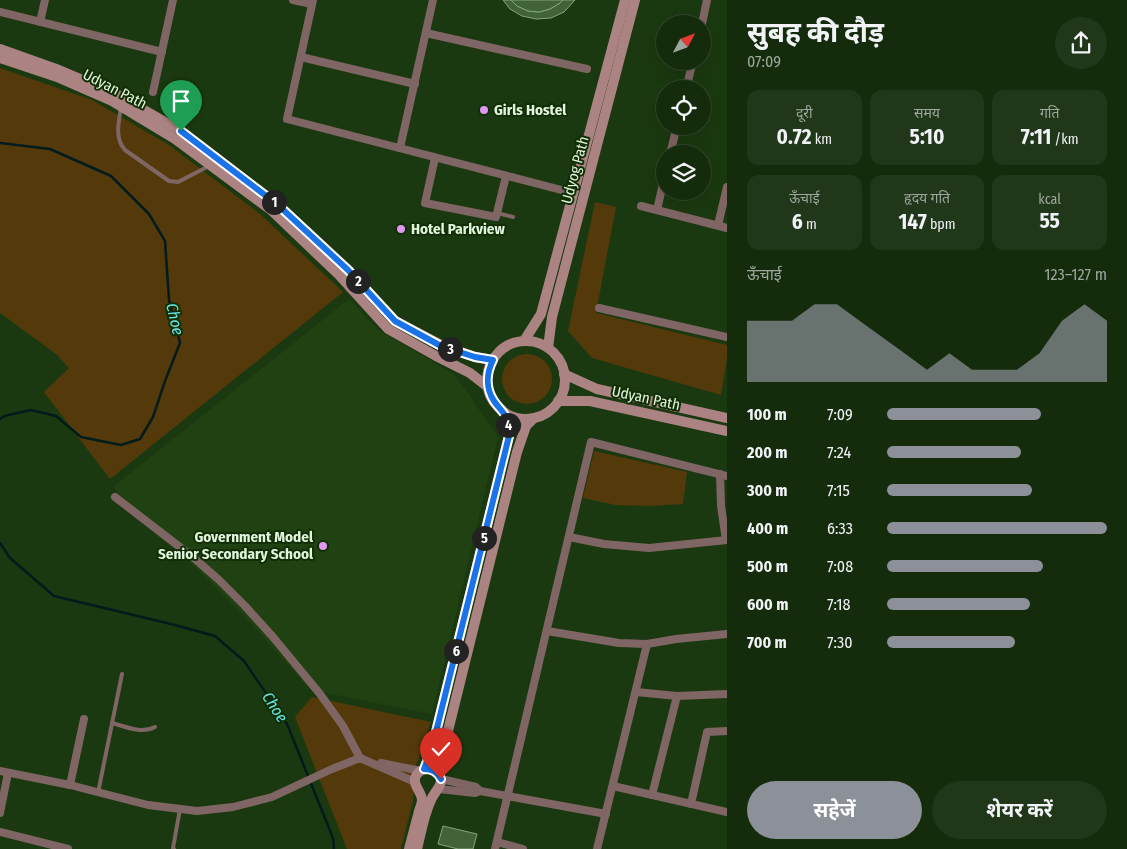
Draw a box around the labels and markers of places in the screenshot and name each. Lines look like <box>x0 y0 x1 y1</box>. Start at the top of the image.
pin <box>160 80 202 131</box>
place label: Girls Hostel <box>494 101 567 119</box>
marker: Girls Hostel <box>478 104 490 116</box>
pin: 1 <box>262 190 286 214</box>
place label: Hotel Parkview <box>411 220 505 238</box>
marker: Hotel Parkview <box>395 223 407 235</box>
pin: 2 <box>346 268 370 294</box>
pin: 3 <box>438 336 462 362</box>
pin: 4 <box>496 412 520 438</box>
pin: 5 <box>472 526 496 550</box>
place label: Government Model Senior Secondary School <box>158 528 314 563</box>
marker: Government Model Senior Secondary School <box>317 540 329 552</box>
pin: 6 <box>444 638 468 664</box>
pin <box>420 728 462 779</box>

